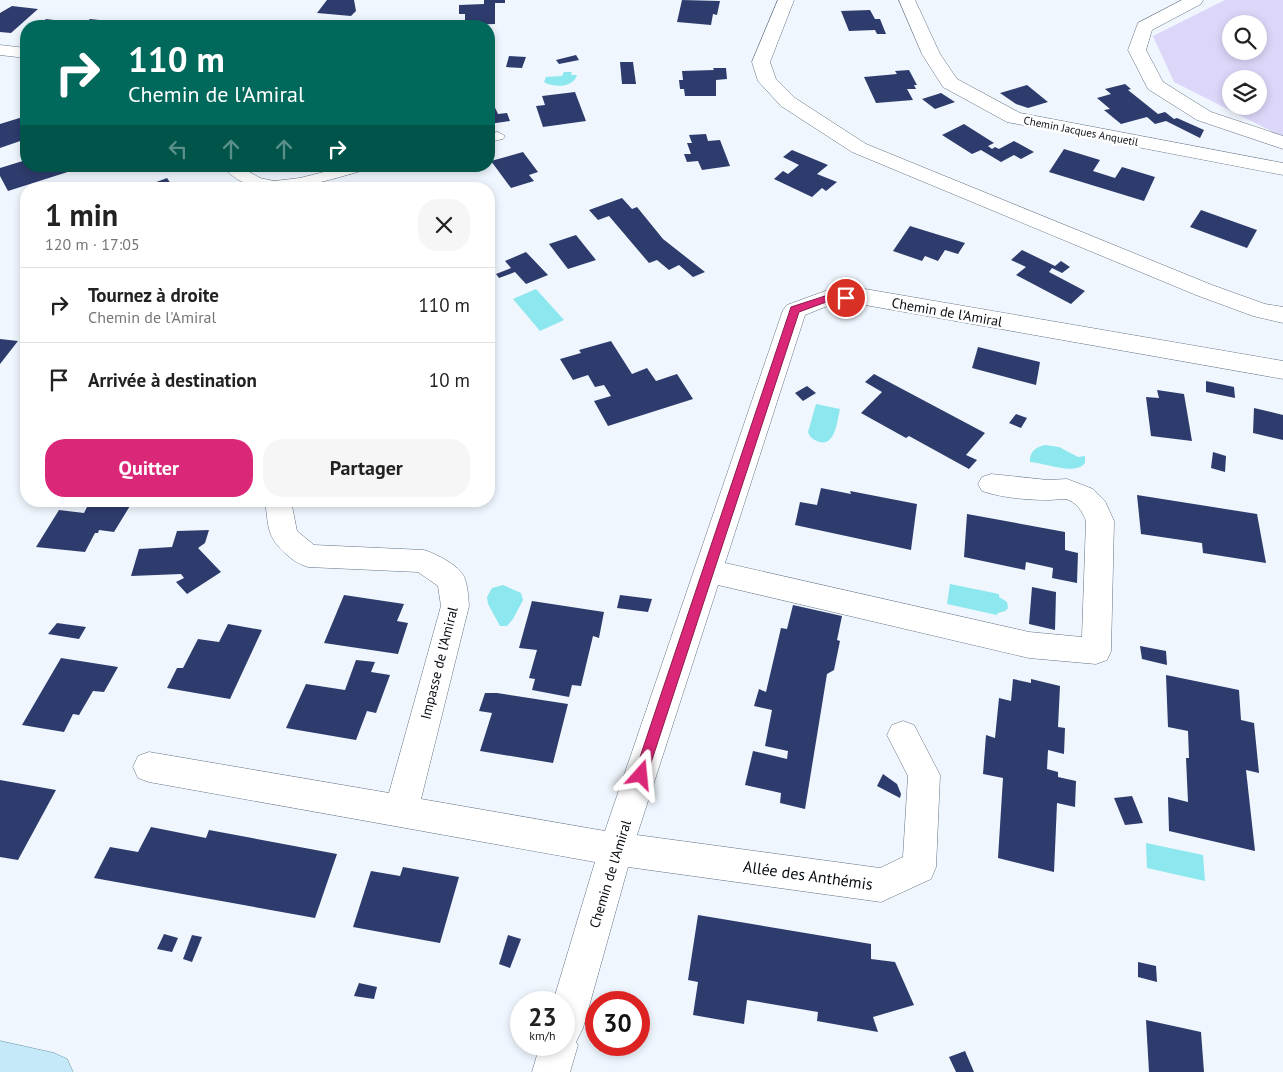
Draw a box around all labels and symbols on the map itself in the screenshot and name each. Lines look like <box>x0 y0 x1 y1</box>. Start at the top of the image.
street label: Chemin Jacques Anquetil <box>1022 113 1140 149</box>
pin <box>825 277 867 319</box>
street label: Chemin de l'Amiral <box>890 293 1004 331</box>
street label: Impasse de l'Amiral <box>416 605 462 721</box>
position arrow <box>614 748 666 800</box>
street label: Chemin de l'Amiral <box>585 818 635 930</box>
street label: Allée des Anthémis <box>742 856 874 894</box>
speed limit sign: 30 <box>585 991 650 1056</box>

